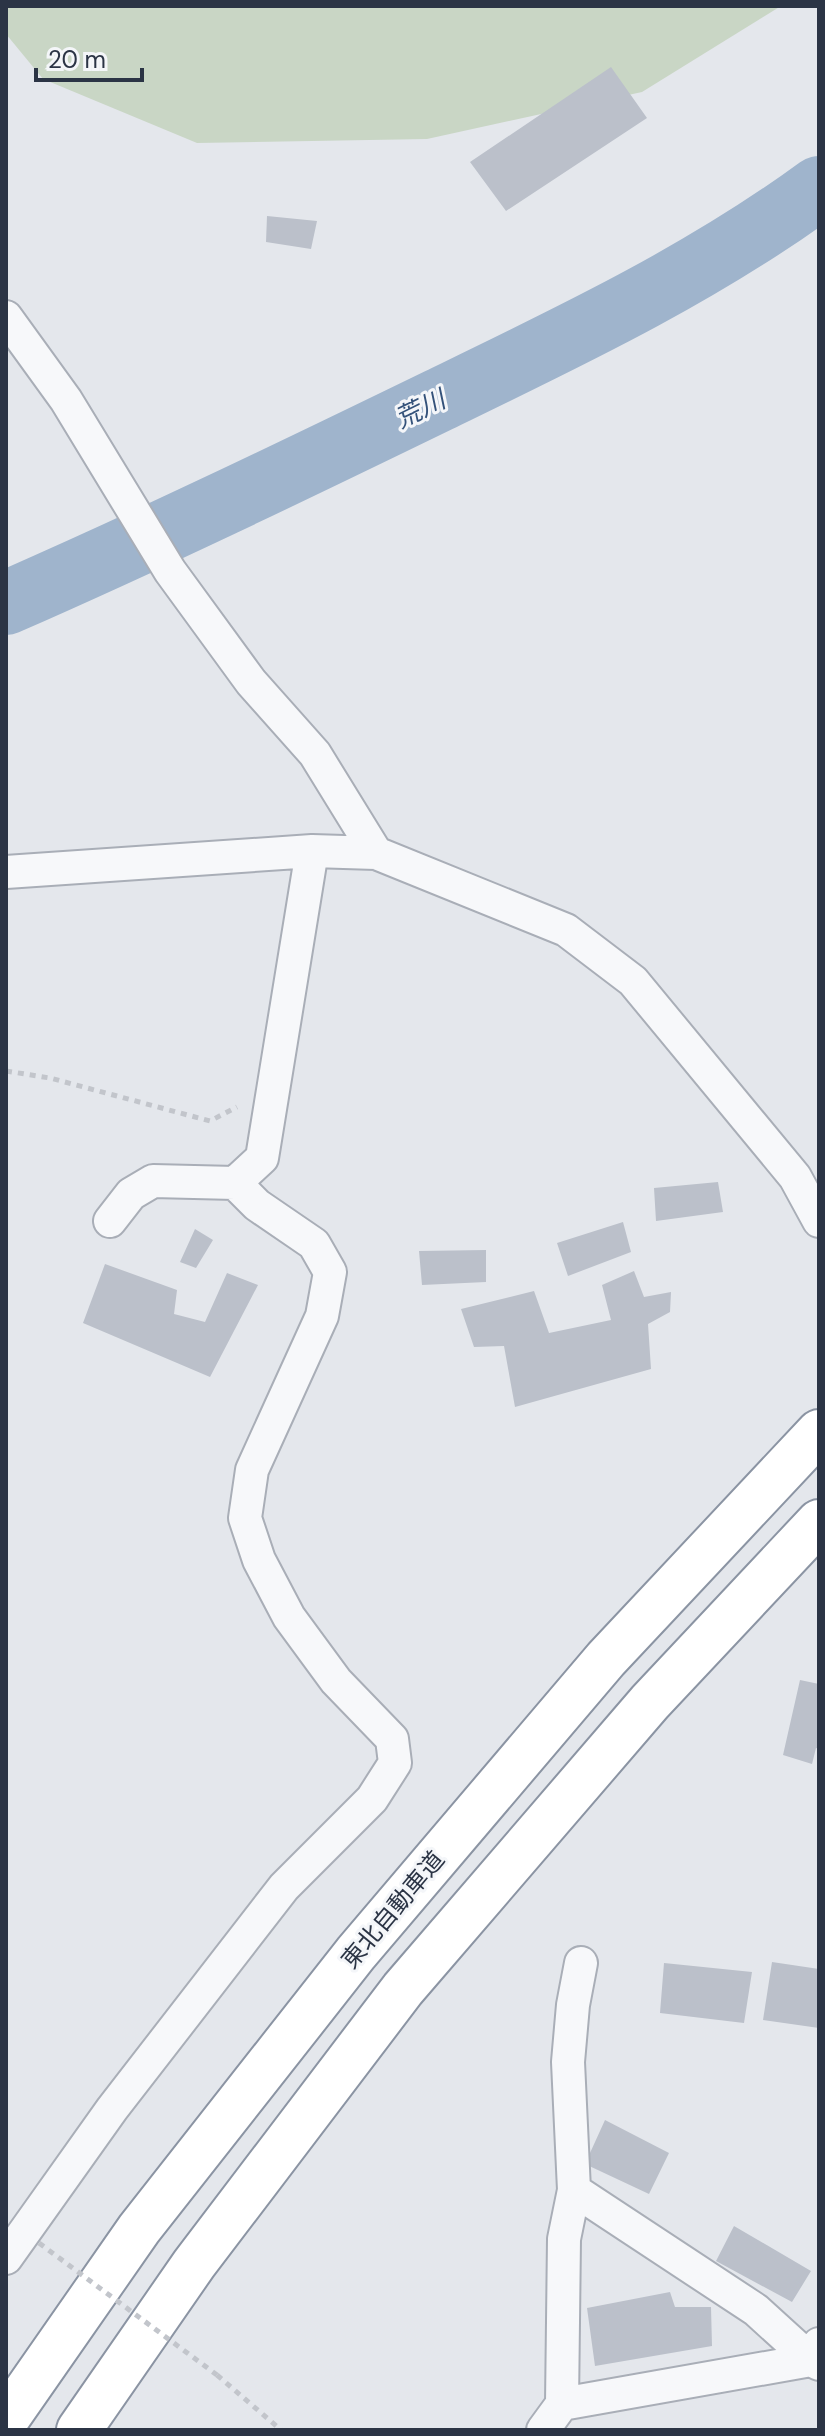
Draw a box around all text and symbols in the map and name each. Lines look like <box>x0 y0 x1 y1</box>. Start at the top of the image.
scale bar <box>36 32 142 82</box>
text: 20 m <box>48 44 106 75</box>
water label: 荒川 <box>389 381 454 436</box>
street label: 東北自動車道 <box>334 1845 451 1975</box>

